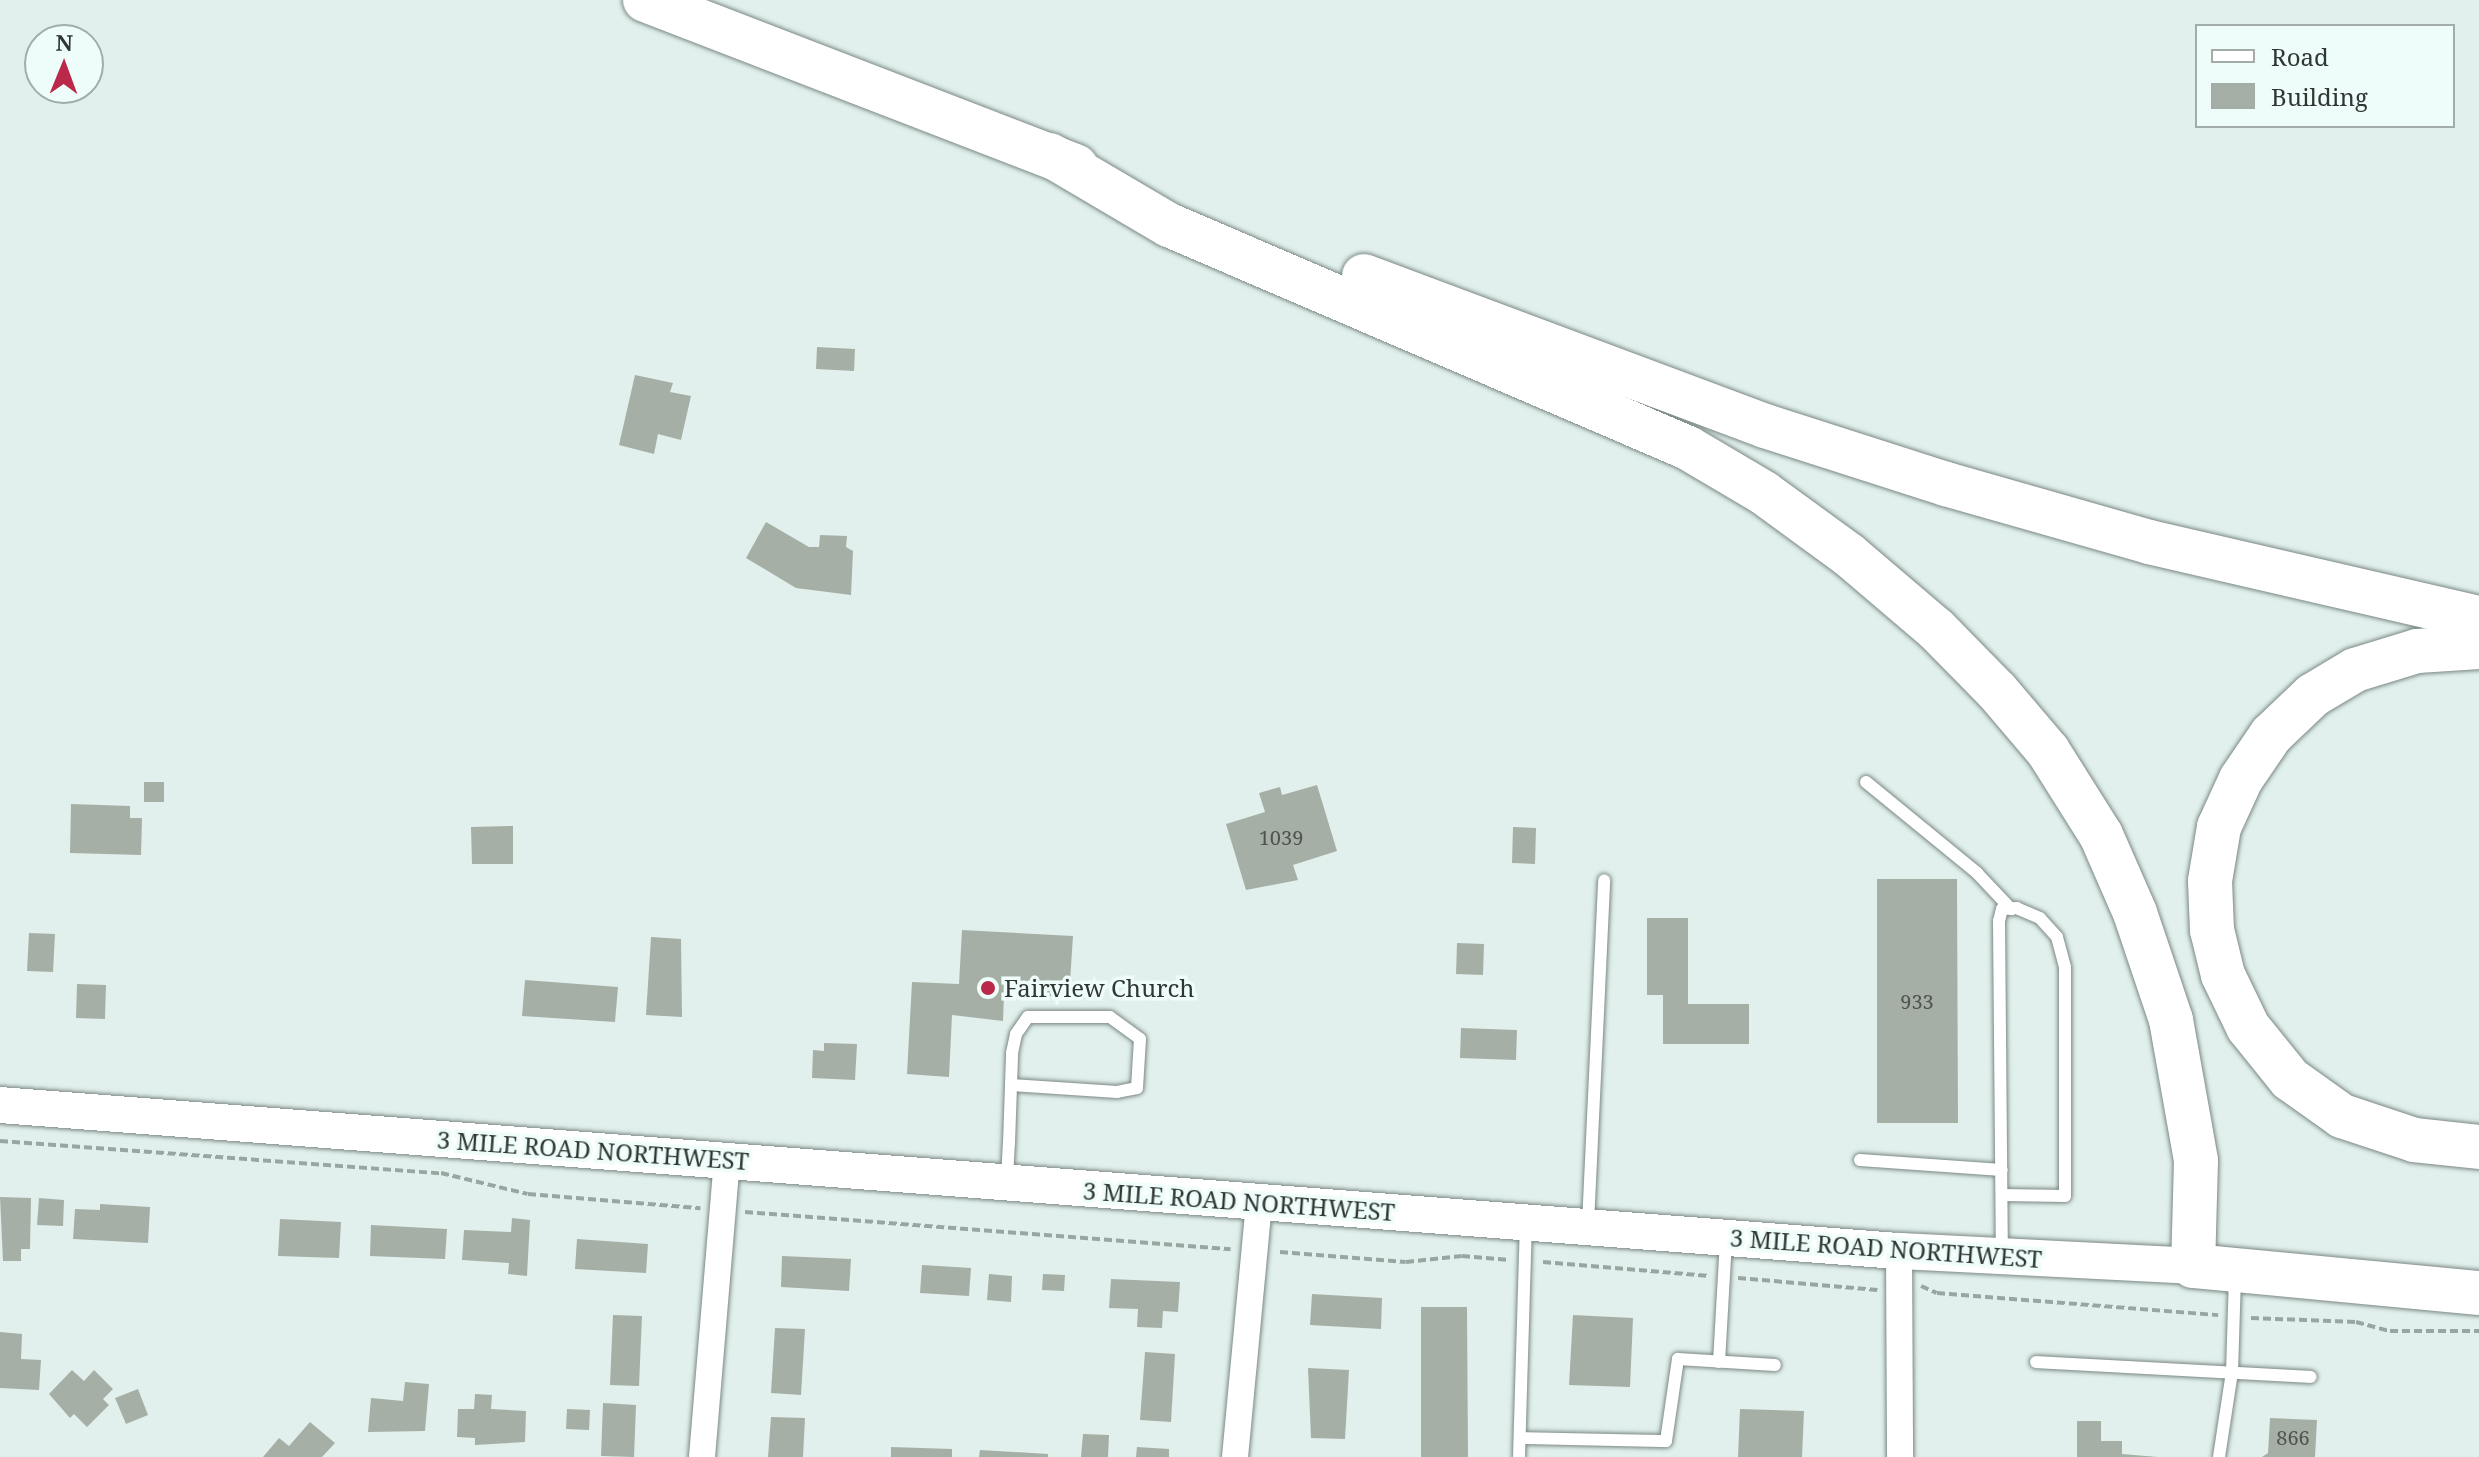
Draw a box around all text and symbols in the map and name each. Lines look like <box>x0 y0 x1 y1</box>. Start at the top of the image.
north arrow <box>24 24 104 104</box>
legend <box>2195 24 2455 128</box>
text: N <box>55 27 73 57</box>
text: Road <box>2271 40 2329 73</box>
text: Building <box>2271 80 2368 113</box>
house number: 1039 <box>1259 825 1303 849</box>
place label: Fairview Church <box>1004 974 1195 1002</box>
marker: Fairview Church <box>979 979 997 997</box>
house number: 933 <box>1900 989 1934 1013</box>
street label: 3 MILE ROAD NORTHWEST <box>436 1125 750 1175</box>
street label: 3 MILE ROAD NORTHWEST <box>1082 1176 1396 1226</box>
street label: 3 MILE ROAD NORTHWEST <box>1729 1223 2043 1273</box>
house number: 866 <box>2276 1425 2310 1449</box>

